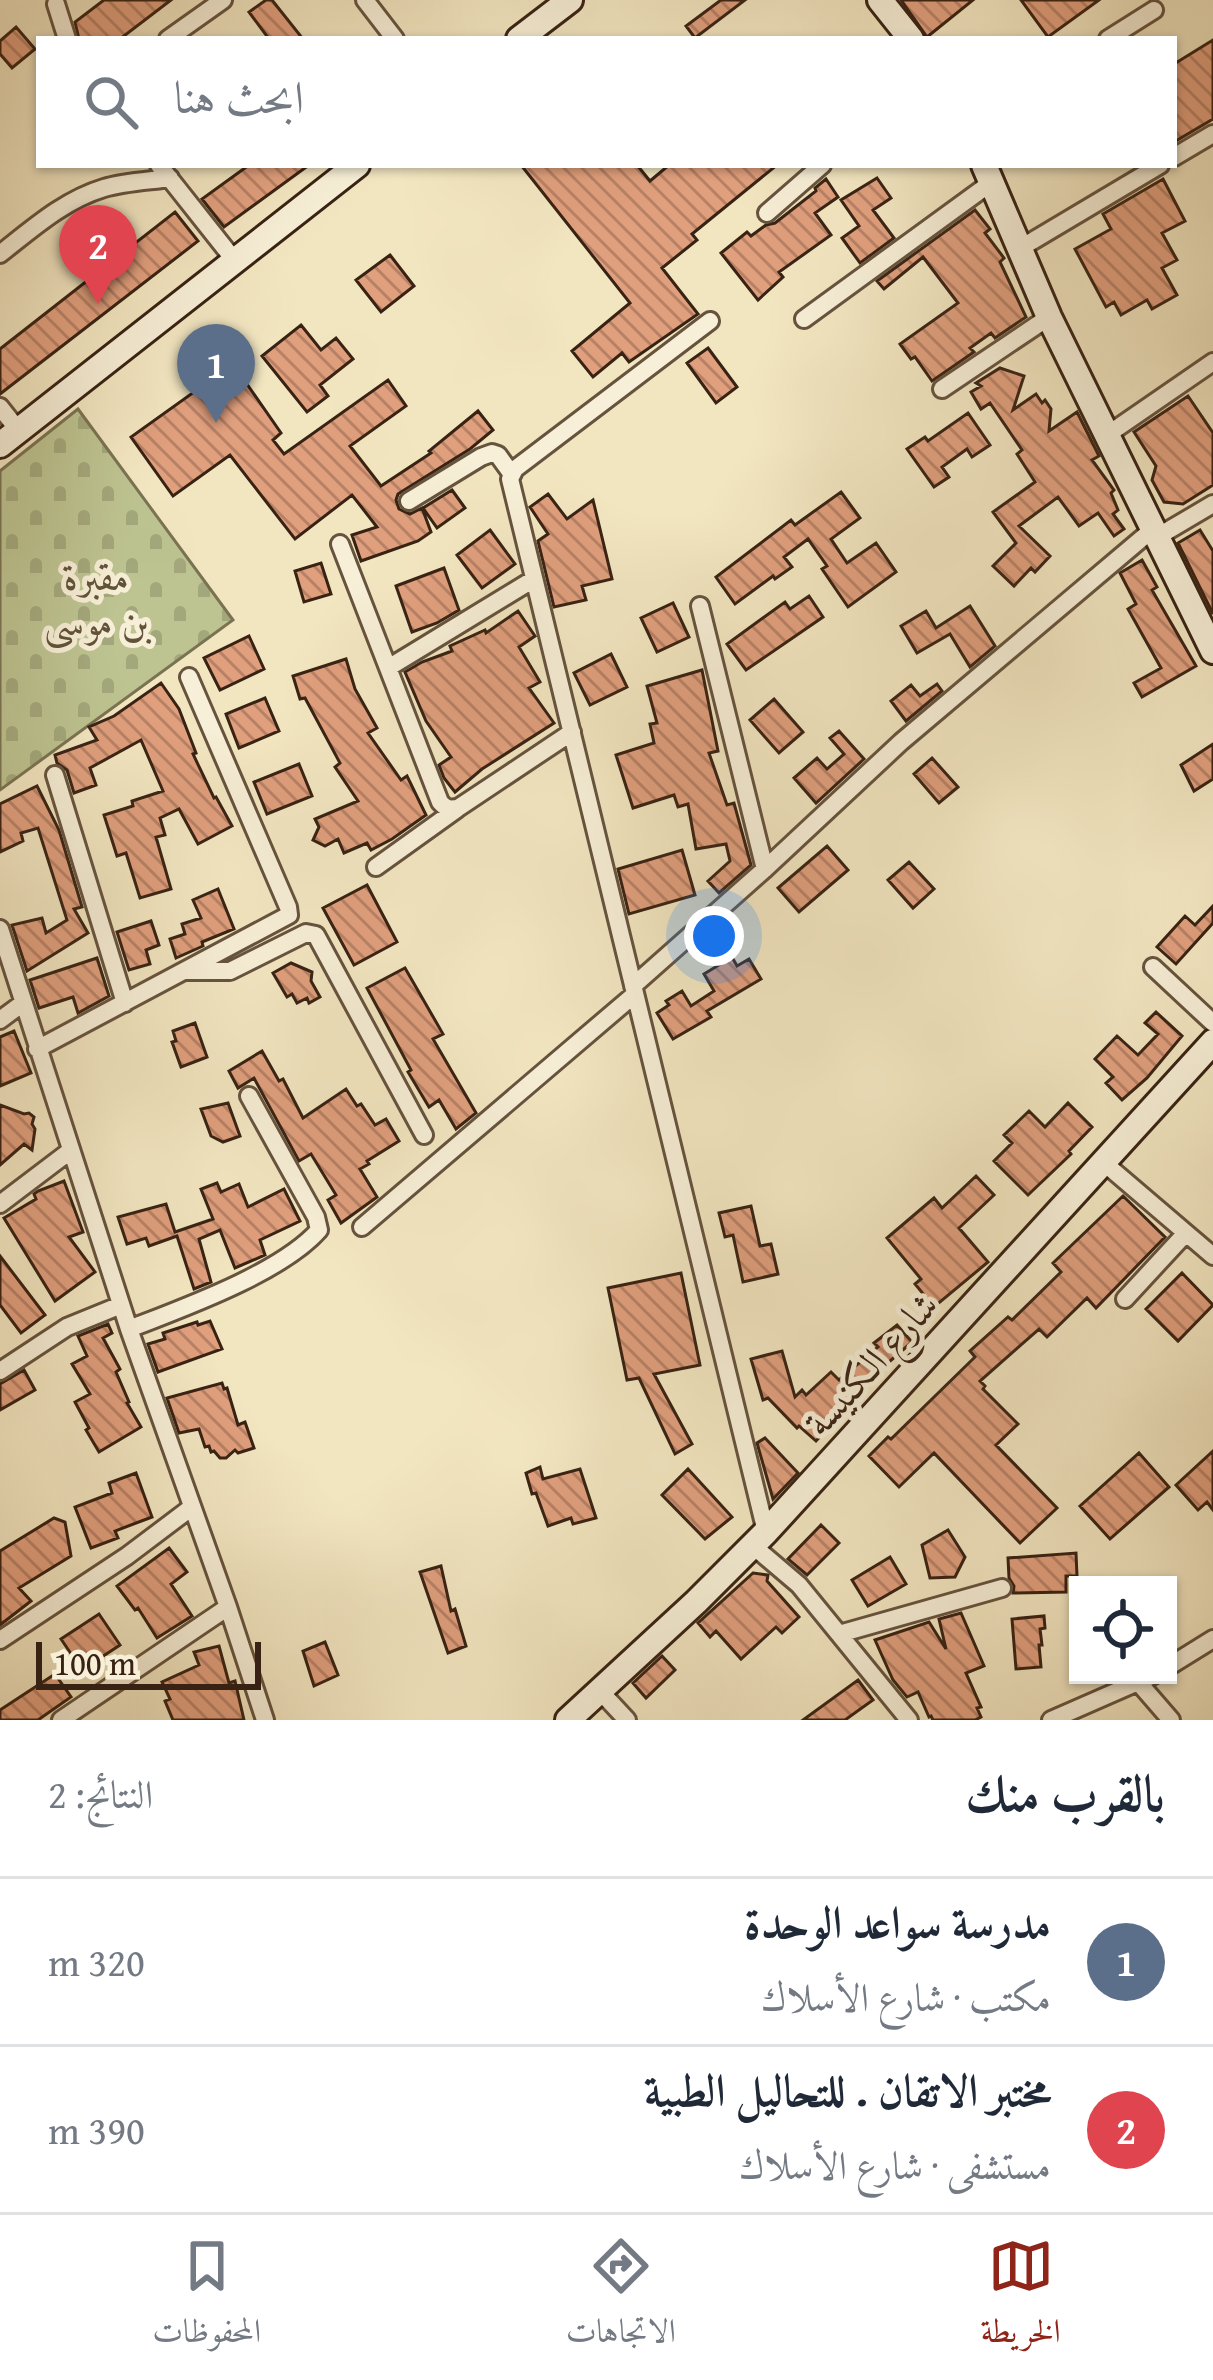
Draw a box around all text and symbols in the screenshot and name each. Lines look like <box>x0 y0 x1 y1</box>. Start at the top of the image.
search box <box>36 36 1177 168</box>
text: ابحث هنا <box>174 64 304 129</box>
icon: search <box>78 69 144 135</box>
pin: 2 <box>59 205 137 304</box>
pin: 1 <box>177 324 255 423</box>
park label: مقبرة بن موسى <box>43 547 152 649</box>
your location <box>684 906 744 966</box>
street label: شارع الكنيسة <box>789 1278 954 1451</box>
map controls <box>1069 1576 1177 1684</box>
button: locate <box>1069 1576 1177 1684</box>
scale bar <box>36 1636 261 1689</box>
text: 100 m <box>54 1639 136 1687</box>
text: بالقرب منك <box>965 1755 1165 1830</box>
text: النتائج: 2 <box>48 1765 153 1822</box>
text: مدرسة سواعد الوحدة <box>744 1889 1051 1954</box>
text: 320 m <box>48 1933 145 1990</box>
text: 1 <box>1116 1933 1136 1990</box>
text: مكتب · شارع الأسلاك <box>761 1968 1051 2025</box>
text: مختبر اﻻتقان . للتحاليل الطبية <box>644 2057 1051 2122</box>
text: 390 m <box>48 2101 145 2158</box>
text: 2 <box>1116 2101 1136 2158</box>
text: مستشفى · شارع الأسلاك <box>739 2136 1051 2193</box>
tab: المحفوظات <box>152 2233 261 2363</box>
tab: الاتجاهات <box>566 2233 676 2363</box>
tab: الخريطة <box>980 2233 1061 2363</box>

